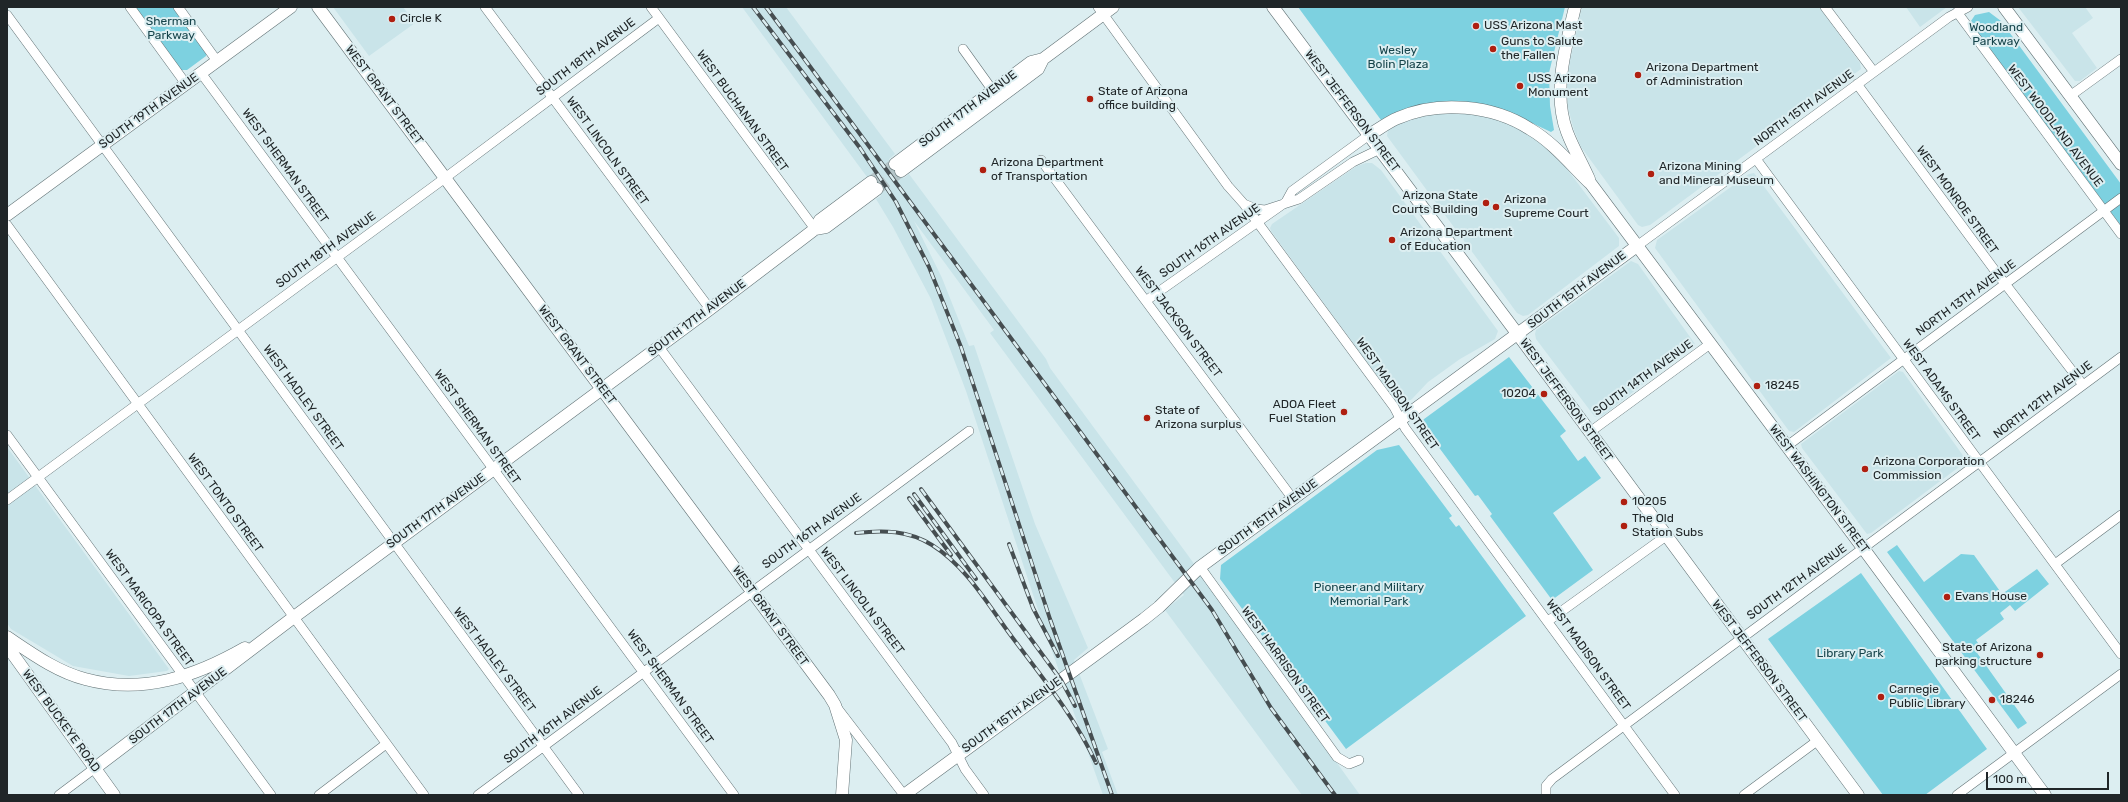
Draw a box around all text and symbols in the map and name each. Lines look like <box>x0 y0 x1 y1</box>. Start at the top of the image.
place label: Circle K <box>400 12 442 26</box>
marker: Circle K <box>387 14 397 24</box>
park label: Sherman Parkway <box>146 15 196 43</box>
street label: SOUTH 18TH AVENUE <box>534 15 638 99</box>
place label: USS Arizona Mast <box>1484 19 1582 33</box>
marker: USS Arizona Mast <box>1471 21 1481 31</box>
park label: Woodland Parkway <box>1969 21 2023 49</box>
place label: Guns to Salute the Fallen <box>1501 35 1583 63</box>
street label: WEST GRANT STREET <box>342 43 426 147</box>
park label: Wesley Bolin Plaza <box>1368 44 1428 72</box>
marker: Guns to Salute the Fallen <box>1488 44 1498 54</box>
street label: WEST JEFFERSON STREET <box>1302 47 1402 175</box>
street label: WEST BUCHANAN STREET <box>693 48 791 174</box>
place label: Arizona Department of Administration <box>1646 61 1759 89</box>
street label: WEST WOODLAND AVENUE <box>2004 62 2106 190</box>
street label: SOUTH 17TH AVENUE <box>916 67 1020 151</box>
street label: NORTH 15TH AVENUE <box>1751 67 1857 149</box>
street label: SOUTH 19TH AVENUE <box>96 70 202 152</box>
marker: Arizona Department of Administration <box>1633 70 1643 80</box>
place label: USS Arizona Monument <box>1528 72 1597 100</box>
marker: USS Arizona Monument <box>1515 81 1525 91</box>
place label: State of Arizona office building <box>1098 85 1188 113</box>
street label: WEST LINCOLN STREET <box>563 94 651 208</box>
marker: State of Arizona office building <box>1085 94 1095 104</box>
street label: WEST SHERMAN STREET <box>239 106 331 226</box>
street label: WEST MONROE STREET <box>1913 143 2001 257</box>
place label: Arizona Department of Transportation <box>991 156 1104 184</box>
place label: Arizona Mining and Mineral Museum <box>1659 160 1774 188</box>
marker: Arizona Department of Transportation <box>978 165 988 175</box>
marker: Arizona Mining and Mineral Museum <box>1646 169 1656 179</box>
place label: Arizona State Courts Building <box>1392 189 1478 217</box>
place label: Arizona Supreme Court <box>1504 193 1589 221</box>
marker: Arizona State Courts Building <box>1481 198 1491 208</box>
street label: SOUTH 16TH AVENUE <box>1157 201 1263 281</box>
marker: Arizona Supreme Court <box>1491 202 1501 212</box>
street label: SOUTH 18TH AVENUE <box>273 209 379 291</box>
place label: Arizona Department of Education <box>1400 226 1513 254</box>
marker: Arizona Department of Education <box>1387 235 1397 245</box>
street label: SOUTH 15TH AVENUE <box>1525 248 1629 332</box>
street label: NORTH 13TH AVENUE <box>1913 257 2019 339</box>
street label: WEST JACKSON STREET <box>1132 264 1224 380</box>
street label: SOUTH 17TH AVENUE <box>645 276 749 360</box>
street label: WEST GRANT STREET <box>535 303 619 407</box>
street label: WEST MADISON STREET <box>1353 335 1441 453</box>
street label: WEST JEFFERSON STREET <box>1516 336 1616 464</box>
street label: WEST ADAMS STREET <box>1899 336 1983 444</box>
street label: SOUTH 14TH AVENUE <box>1590 337 1696 419</box>
street label: WEST HADLEY STREET <box>260 342 346 454</box>
street label: NORTH 12TH AVENUE <box>1991 358 2095 442</box>
street label: WEST SHERMAN STREET <box>431 367 523 487</box>
place label: 18245 <box>1765 379 1799 393</box>
marker: 18245 <box>1752 381 1762 391</box>
place label: 10204 <box>1501 387 1536 401</box>
marker: 10204 <box>1539 389 1549 399</box>
place label: ADOA Fleet Fuel Station <box>1269 398 1336 426</box>
place label: State of Arizona surplus <box>1155 404 1242 432</box>
marker: ADOA Fleet Fuel Station <box>1339 407 1349 417</box>
marker: State of Arizona surplus <box>1142 413 1152 423</box>
street label: WEST WASHINGTON STREET <box>1766 422 1872 556</box>
street label: WEST TONTO STREET <box>184 451 266 555</box>
place label: Arizona Corporation Commission <box>1873 455 1985 483</box>
marker: Arizona Corporation Commission <box>1860 464 1870 474</box>
street label: SOUTH 17TH AVENUE <box>384 470 488 552</box>
street label: SOUTH 15TH AVENUE <box>1215 476 1321 558</box>
street label: SOUTH 16TH AVENUE <box>759 490 865 572</box>
place label: 10205 <box>1632 495 1667 509</box>
marker: 10205 <box>1619 497 1629 507</box>
place label: The Old Station Subs <box>1632 512 1703 540</box>
marker: The Old Station Subs <box>1619 521 1629 531</box>
street label: SOUTH 12TH AVENUE <box>1744 541 1850 623</box>
street label: WEST LINCOLN STREET <box>817 545 907 657</box>
street label: WEST MARICOPA STREET <box>102 547 196 669</box>
street label: WEST GRANT STREET <box>729 563 811 669</box>
park label: Pioneer and Military Memorial Park <box>1314 581 1424 609</box>
place label: Evans House <box>1955 590 2027 604</box>
marker: Evans House <box>1942 592 1952 602</box>
street label: WEST MADISON STREET <box>1543 597 1633 713</box>
street label: WEST JEFFERSON STREET <box>1709 597 1809 725</box>
street label: WEST HARRISON STREET <box>1238 604 1332 726</box>
street label: WEST HADLEY STREET <box>450 605 538 715</box>
street label: WEST SHERMAN STREET <box>624 627 716 747</box>
place label: State of Arizona parking structure <box>1935 641 2032 669</box>
park label: Library Park <box>1817 647 1883 661</box>
marker: State of Arizona parking structure <box>2035 650 2045 660</box>
street label: SOUTH 17TH AVENUE <box>126 664 230 748</box>
street label: WEST BUCKEYE ROAD <box>19 667 103 775</box>
street label: SOUTH 15TH AVENUE <box>959 674 1065 756</box>
street label: SOUTH 16TH AVENUE <box>501 683 605 767</box>
place label: Carnegie Public Library <box>1889 683 1966 711</box>
marker: Carnegie Public Library <box>1876 692 1886 702</box>
place label: 18246 <box>2000 693 2034 707</box>
marker: 18246 <box>1987 695 1997 705</box>
scale bar <box>1988 764 2111 790</box>
text: 100 m <box>1993 772 2027 786</box>

